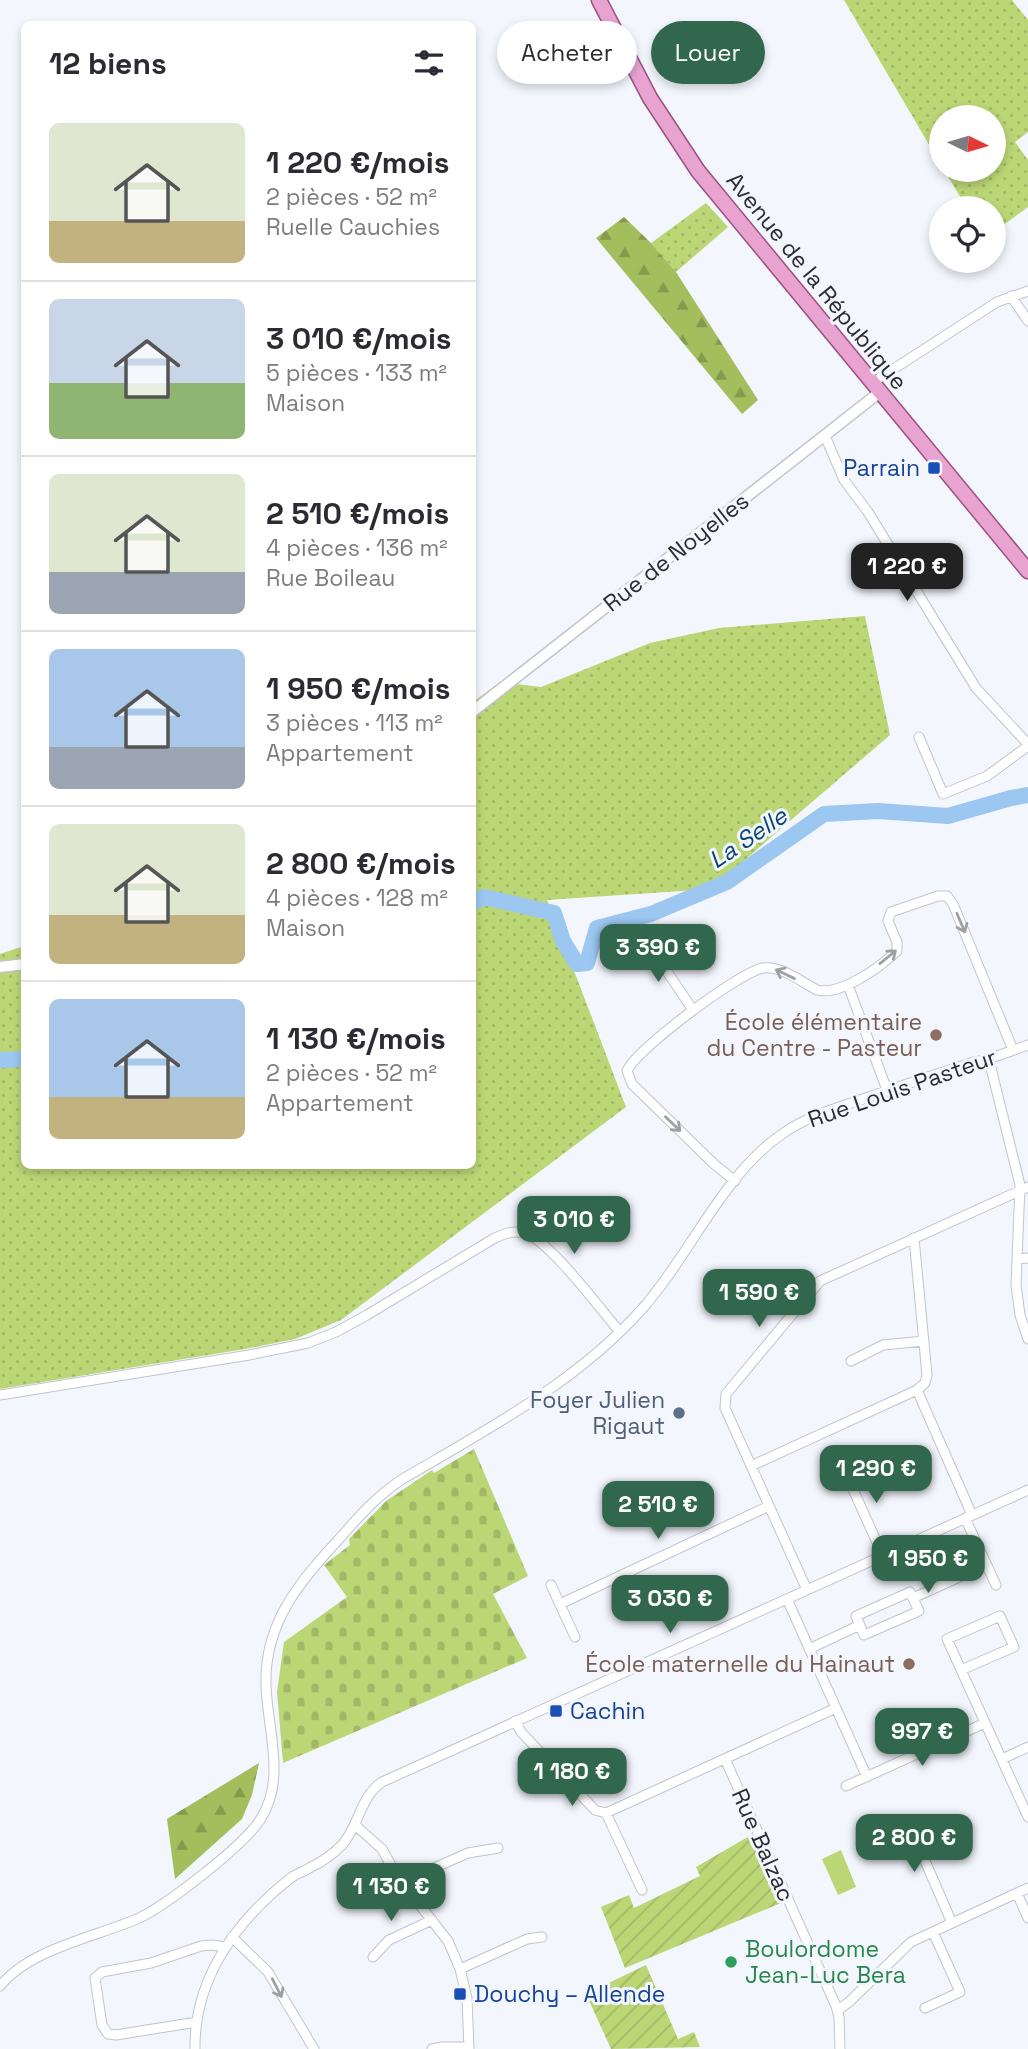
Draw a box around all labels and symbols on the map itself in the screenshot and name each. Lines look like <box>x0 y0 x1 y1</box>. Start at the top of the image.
north arrow <box>929 105 1006 182</box>
street label: Avenue de la République <box>720 166 914 396</box>
place label: Parrain <box>843 453 920 483</box>
marker: Parrain <box>926 460 942 476</box>
street label: Rue de Noyelles <box>597 486 755 618</box>
pin: 1 220 € <box>842 544 972 603</box>
water label: La Selle <box>703 800 793 875</box>
one-way arrow <box>956 912 969 933</box>
pin: 3 390 € <box>593 925 723 984</box>
one-way arrow <box>879 949 897 965</box>
one-way arrow <box>775 967 797 980</box>
place label: École élémentaire du Centre - Pasteur <box>707 1007 922 1063</box>
marker: École élémentaire du Centre - Pasteur <box>928 1027 944 1043</box>
street label: Rue Louis Pasteur <box>804 1042 1000 1134</box>
one-way arrow <box>664 1116 681 1133</box>
pin: 3 010 € <box>509 1196 639 1256</box>
pin: 1 590 € <box>694 1270 824 1329</box>
place label: Foyer Julien Rigaut <box>530 1385 665 1441</box>
marker: Foyer Julien Rigaut <box>671 1405 687 1421</box>
pin: 1 290 € <box>811 1446 941 1505</box>
pin: 2 510 € <box>593 1482 723 1541</box>
pin: 1 950 € <box>863 1536 993 1595</box>
pin: 3 030 € <box>605 1576 735 1635</box>
place label: École maternelle du Hainaut <box>585 1649 895 1679</box>
marker: École maternelle du Hainaut <box>901 1656 917 1672</box>
place label: Cachin <box>570 1696 645 1726</box>
marker: Cachin <box>548 1703 564 1719</box>
pin: 997 € <box>873 1708 971 1768</box>
pin: 1 180 € <box>507 1748 637 1808</box>
street label: Rue Balzac <box>725 1784 801 1906</box>
pin: 2 800 € <box>849 1814 979 1874</box>
pin: 1 130 € <box>326 1864 456 1923</box>
place label: Boulordome Jean-Luc Bera <box>745 1934 906 1990</box>
marker: Boulordome Jean-Luc Bera <box>723 1954 739 1970</box>
one-way arrow <box>270 1977 284 1998</box>
place label: Douchy – Allende <box>474 1979 665 2009</box>
marker: Douchy – Allende <box>452 1986 468 2002</box>

